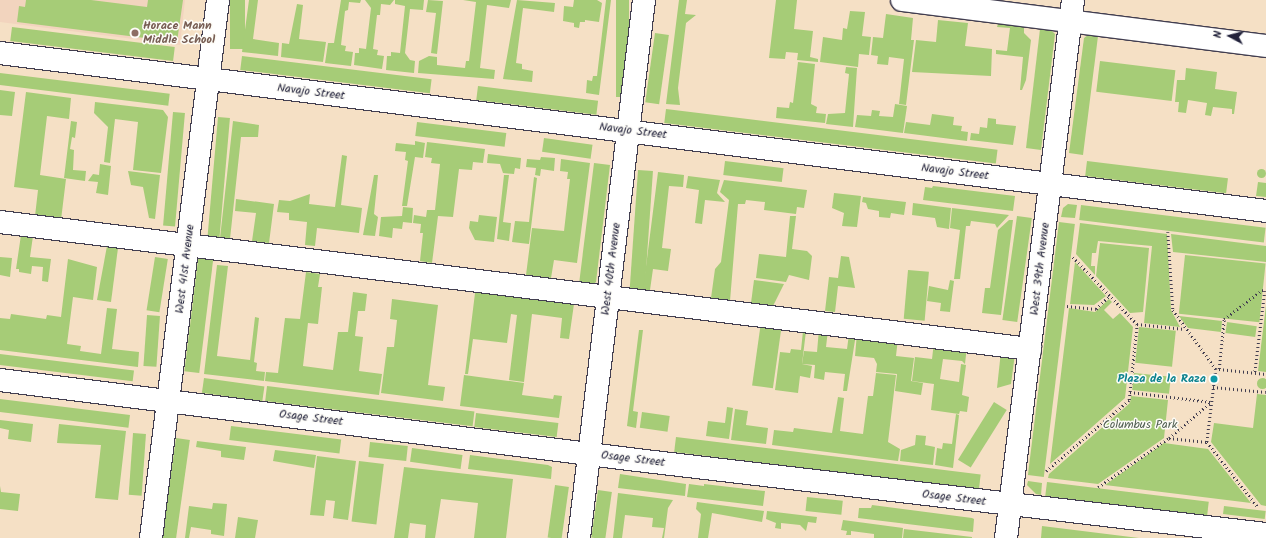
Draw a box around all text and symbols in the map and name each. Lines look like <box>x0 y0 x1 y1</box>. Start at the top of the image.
north arrow <box>1210 16 1250 56</box>
place label: Horace Mann Middle School <box>143 19 215 47</box>
marker: Horace Mann Middle School <box>130 28 140 38</box>
text: N <box>1209 30 1227 39</box>
street label: Navajo Street <box>276 81 346 103</box>
street label: Navajo Street <box>598 120 668 142</box>
street label: Navajo Street <box>920 161 990 183</box>
street label: West 40th Avenue <box>598 222 624 316</box>
street label: West 39th Avenue <box>1027 222 1053 316</box>
street label: West 41st Avenue <box>172 224 198 314</box>
place label: Plaza de la Raza <box>1118 372 1206 386</box>
marker: Plaza de la Raza <box>1209 374 1219 384</box>
street label: Osage Street <box>278 407 344 429</box>
park label: Columbus Park <box>1103 418 1177 432</box>
street label: Osage Street <box>600 448 666 470</box>
street label: Osage Street <box>921 487 987 509</box>

